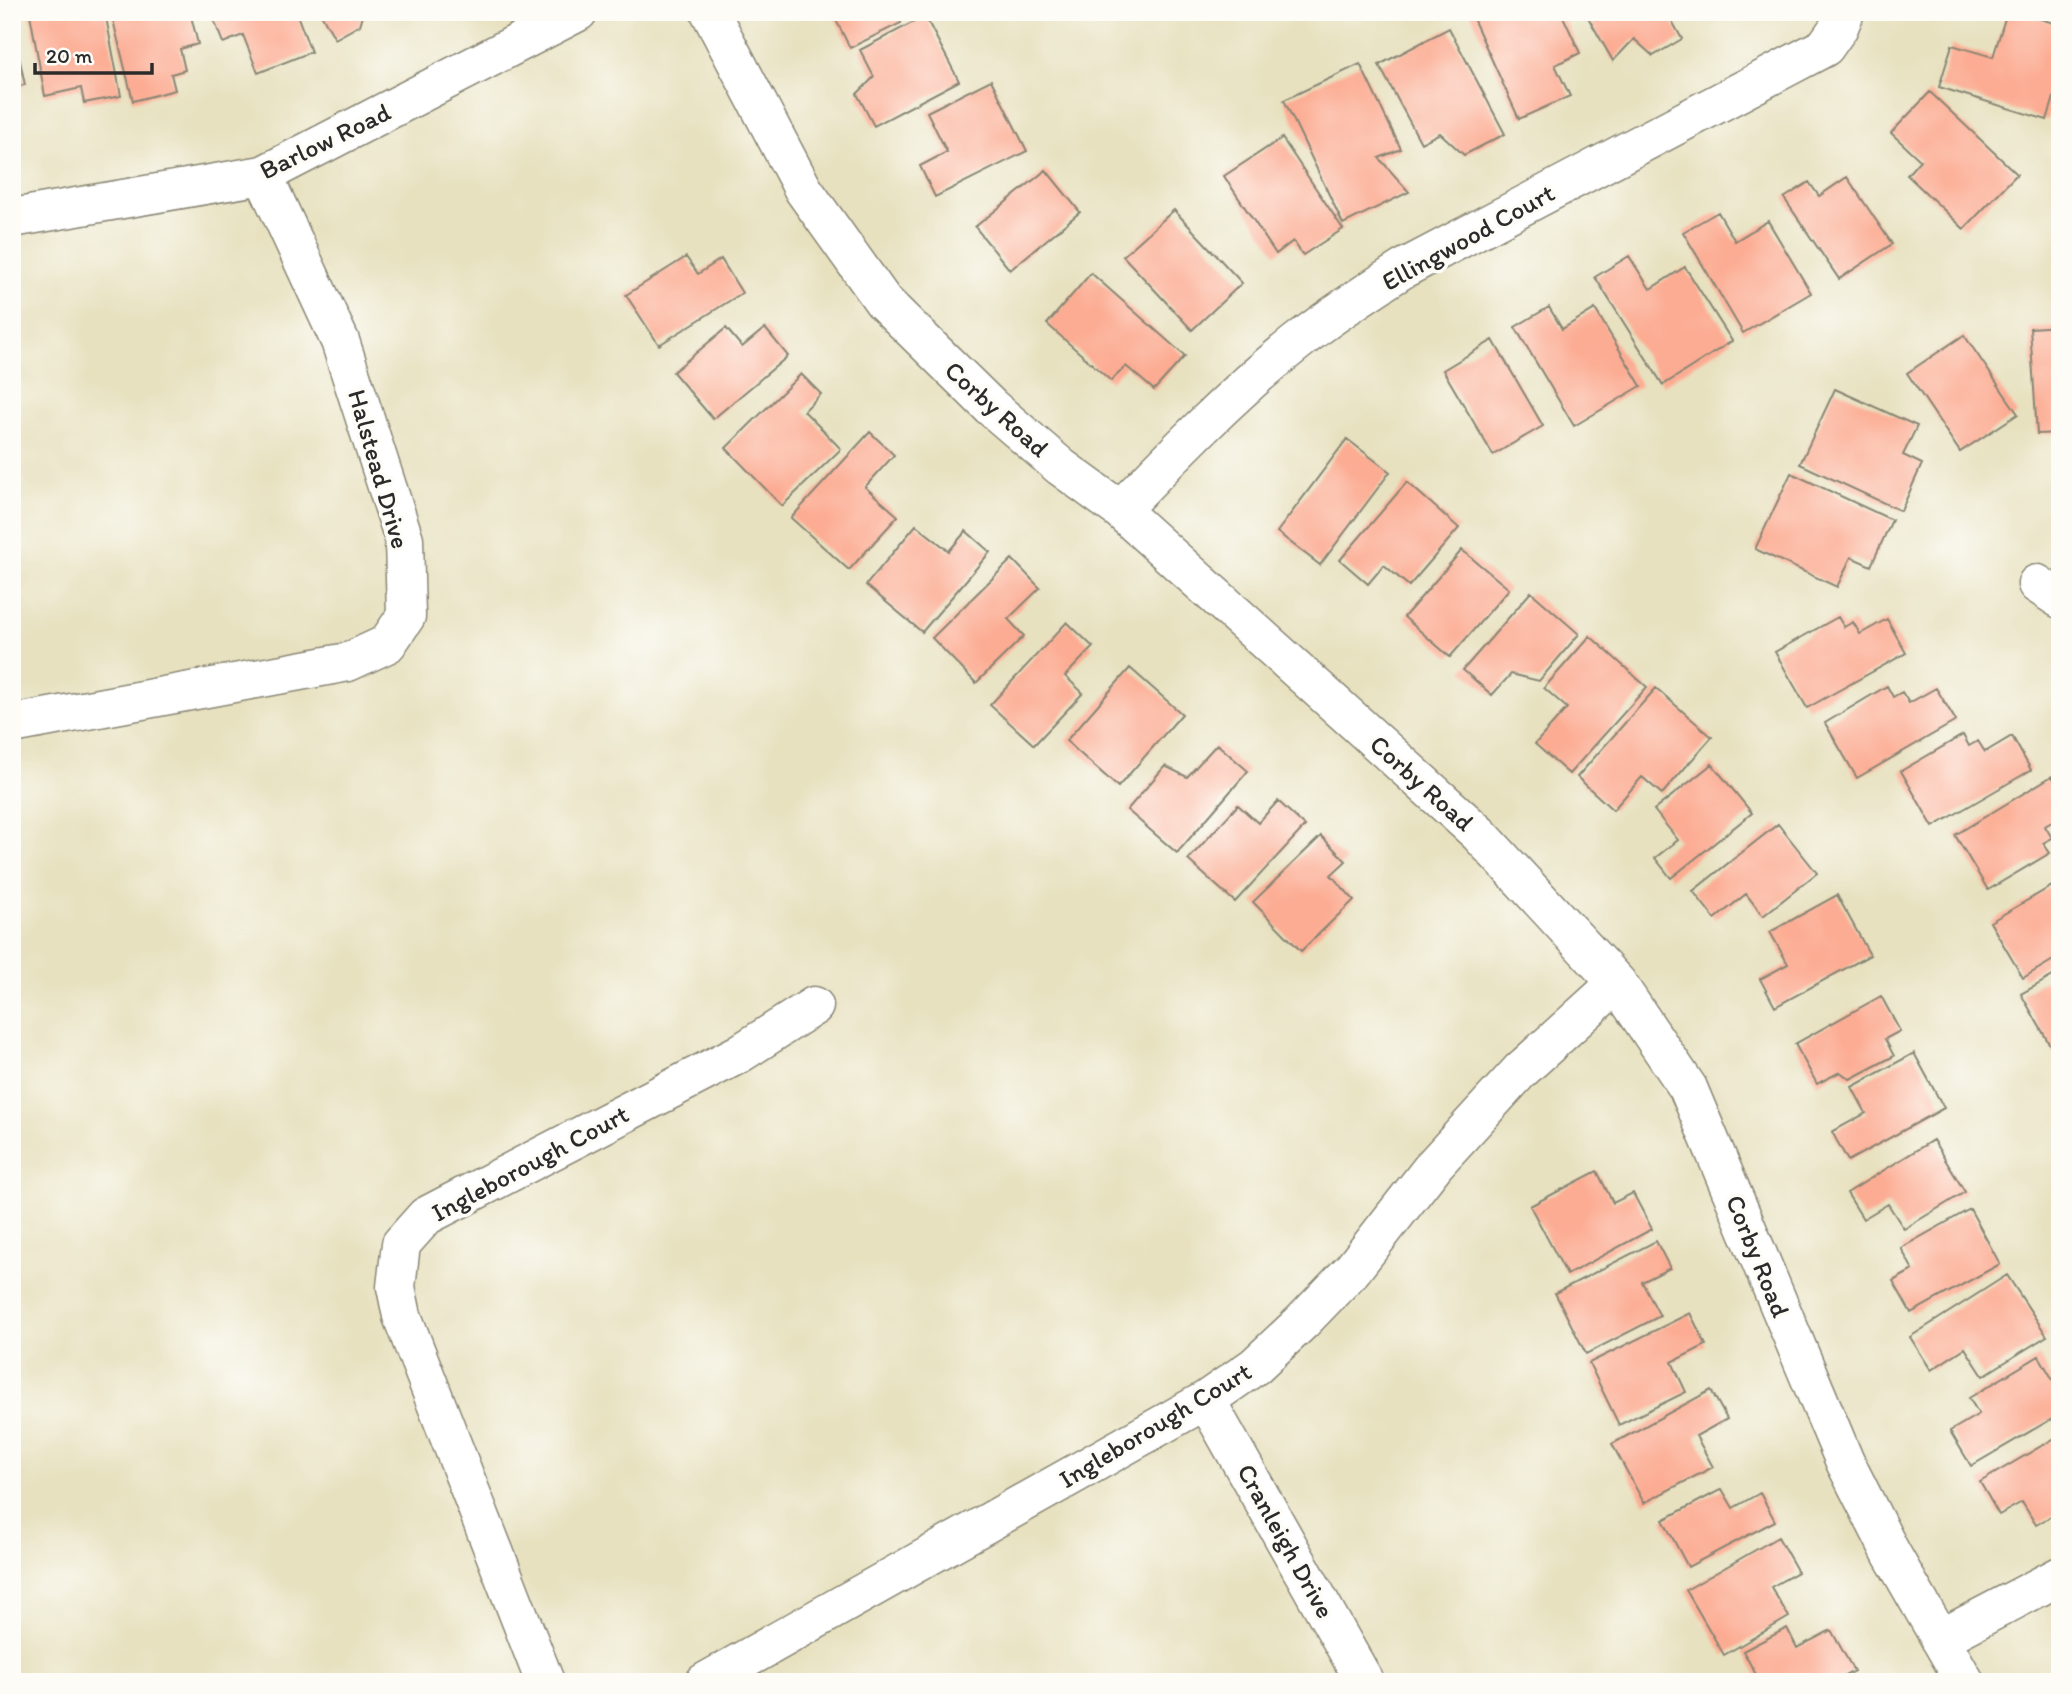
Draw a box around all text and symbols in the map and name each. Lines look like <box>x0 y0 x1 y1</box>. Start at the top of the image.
scale bar <box>35 32 152 76</box>
text: 20 m <box>46 43 93 68</box>
street label: Barlow Road <box>254 95 396 186</box>
street label: Ellingwood Court <box>1376 176 1560 298</box>
street label: Corby Road <box>938 354 1056 465</box>
street label: Halstead Drive <box>341 386 417 552</box>
street label: Corby Road <box>1363 728 1481 839</box>
street label: Ingleborough Court <box>426 1097 634 1228</box>
street label: Corby Road <box>1719 1190 1797 1322</box>
street label: Ingleborough Court <box>1053 1355 1257 1495</box>
street label: Cranleigh Drive <box>1230 1458 1342 1624</box>

